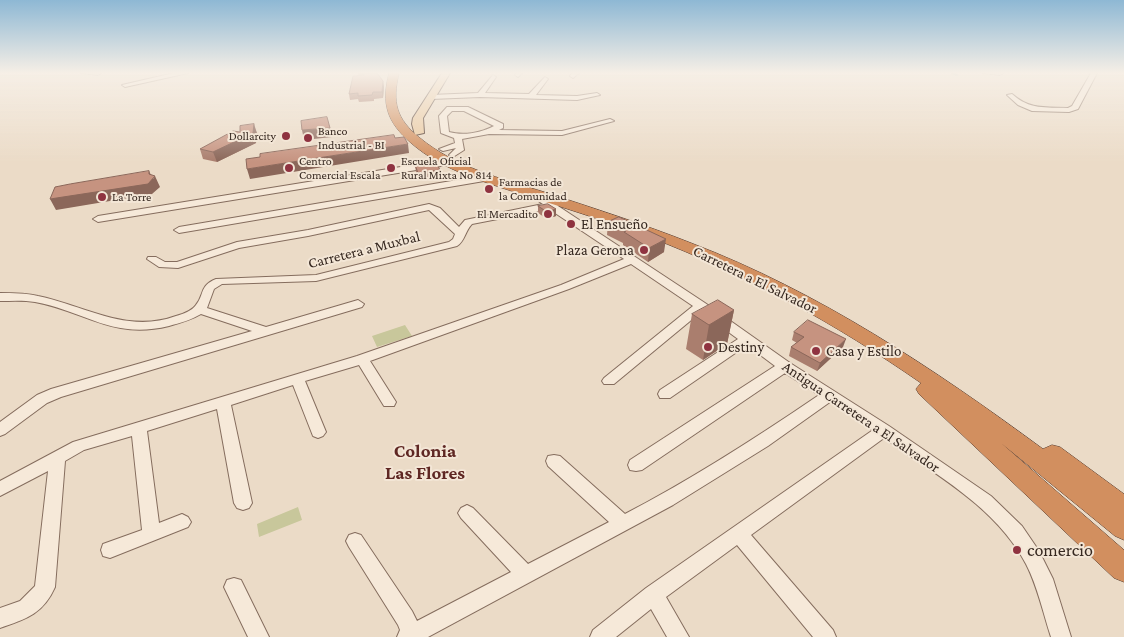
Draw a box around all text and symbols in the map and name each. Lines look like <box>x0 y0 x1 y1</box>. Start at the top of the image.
place label: Banco Industrial - BI <box>318 124 385 152</box>
place label: Dollarcity <box>229 129 276 143</box>
marker: Dollarcity <box>280 130 292 142</box>
marker: Banco Industrial - BI <box>302 132 314 144</box>
place label: Centro Comercial Escala <box>299 154 380 182</box>
place label: Escuela Oficial Rural Mixta No 814 <box>401 154 492 182</box>
marker: Centro Comercial Escala <box>283 162 295 174</box>
marker: Escuela Oficial Rural Mixta No 814 <box>385 162 397 174</box>
place label: Farmacias de la Comunidad <box>499 175 567 203</box>
marker: Farmacias de la Comunidad <box>483 183 495 195</box>
place label: La Torre <box>112 190 151 204</box>
marker: La Torre <box>96 191 108 203</box>
place label: El Mercadito <box>477 207 538 221</box>
marker: El Mercadito <box>542 208 554 220</box>
place label: El Ensueño <box>581 215 648 233</box>
marker: El Ensueño <box>565 218 577 230</box>
street label: Carretera a Muxbal <box>306 227 422 273</box>
place label: Plaza Gerona <box>556 241 634 259</box>
street label: Carretera a El Salvador <box>690 242 820 318</box>
marker: Plaza Gerona <box>638 244 650 256</box>
place label: Destiny <box>718 338 764 356</box>
marker: Destiny <box>702 341 714 353</box>
place label: Casa y Estilo <box>826 342 901 360</box>
marker: Casa y Estilo <box>810 345 822 357</box>
street label: Antigua Carretera a El Salvador <box>779 357 943 477</box>
district label: Colonia Las Flores <box>385 440 465 484</box>
place label: comercio <box>1027 539 1093 561</box>
marker: comercio <box>1011 544 1023 556</box>

